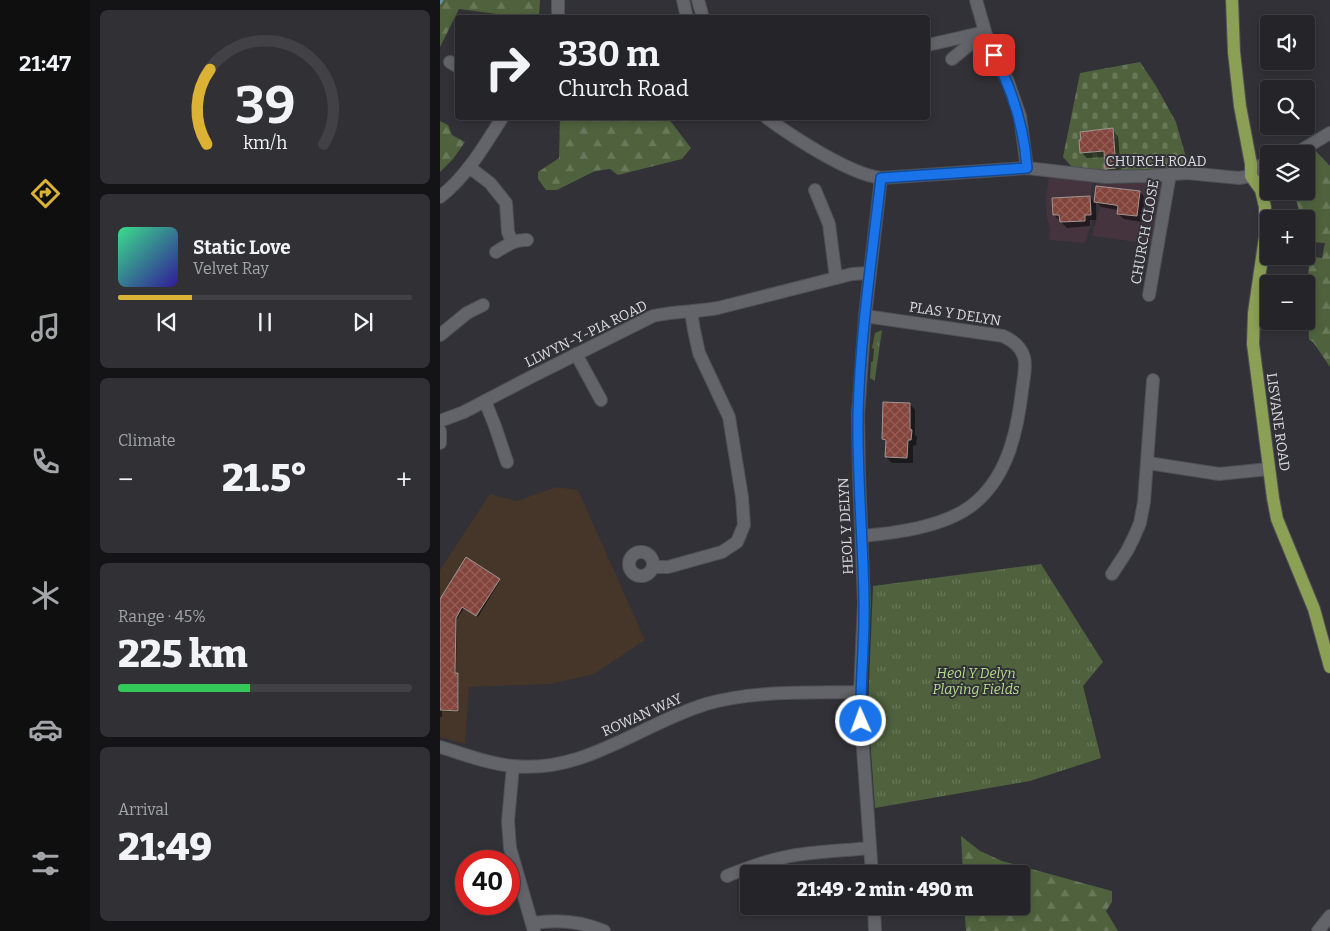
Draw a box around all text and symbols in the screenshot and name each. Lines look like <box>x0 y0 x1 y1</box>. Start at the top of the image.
map controls <box>1260 15 1315 330</box>
button: sound <box>1260 15 1315 70</box>
text: 330 m <box>558 33 660 75</box>
pin <box>973 34 1015 76</box>
icon: right <box>475 35 540 100</box>
icon: arrive <box>980 41 1008 69</box>
text: 21:47 <box>19 50 71 77</box>
text: 39 <box>235 74 295 137</box>
text: Church Road <box>558 75 689 102</box>
button: search <box>1260 80 1315 135</box>
text: km/h <box>243 132 287 154</box>
button: layers <box>1260 145 1315 200</box>
street label: CHURCH ROAD <box>1105 153 1207 170</box>
icon: directions <box>28 176 63 211</box>
street label: CHURCH CLOSE <box>1127 178 1163 286</box>
button: + <box>1260 210 1315 265</box>
text: Static Love <box>193 236 291 259</box>
text: Velvet Ray <box>193 259 269 278</box>
button: − <box>1260 275 1315 330</box>
street label: LLWYN-Y-PIA ROAD <box>522 297 650 371</box>
street label: PLAS Y DELYN <box>908 298 1002 330</box>
icon: previous <box>153 308 181 336</box>
icon: pause <box>251 308 279 336</box>
icon: next <box>349 308 377 336</box>
icon: music <box>28 310 63 345</box>
street label: LISVANE ROAD <box>1263 372 1293 472</box>
text: Climate <box>118 431 176 450</box>
icon: phone <box>28 444 63 479</box>
text: 21.5° <box>222 455 308 501</box>
text: − <box>118 463 133 496</box>
text: + <box>396 463 412 496</box>
street label: HEOL Y DELYN <box>835 477 857 575</box>
icon: climate <box>28 578 63 613</box>
text: Range · 45% <box>118 607 206 626</box>
text: 225 km <box>118 631 248 677</box>
park label: Heol Y Delyn Playing Fields <box>933 665 1020 698</box>
street label: ROWAN WAY <box>599 690 685 740</box>
position arrow <box>834 694 886 746</box>
icon: car <box>28 712 63 747</box>
text: Arrival <box>118 800 169 819</box>
text: 21:49 <box>118 824 212 870</box>
icon: filters <box>28 846 63 881</box>
speed limit sign: 40 <box>455 850 520 915</box>
text: 21:49 · 2 min · 490 m <box>797 878 973 901</box>

